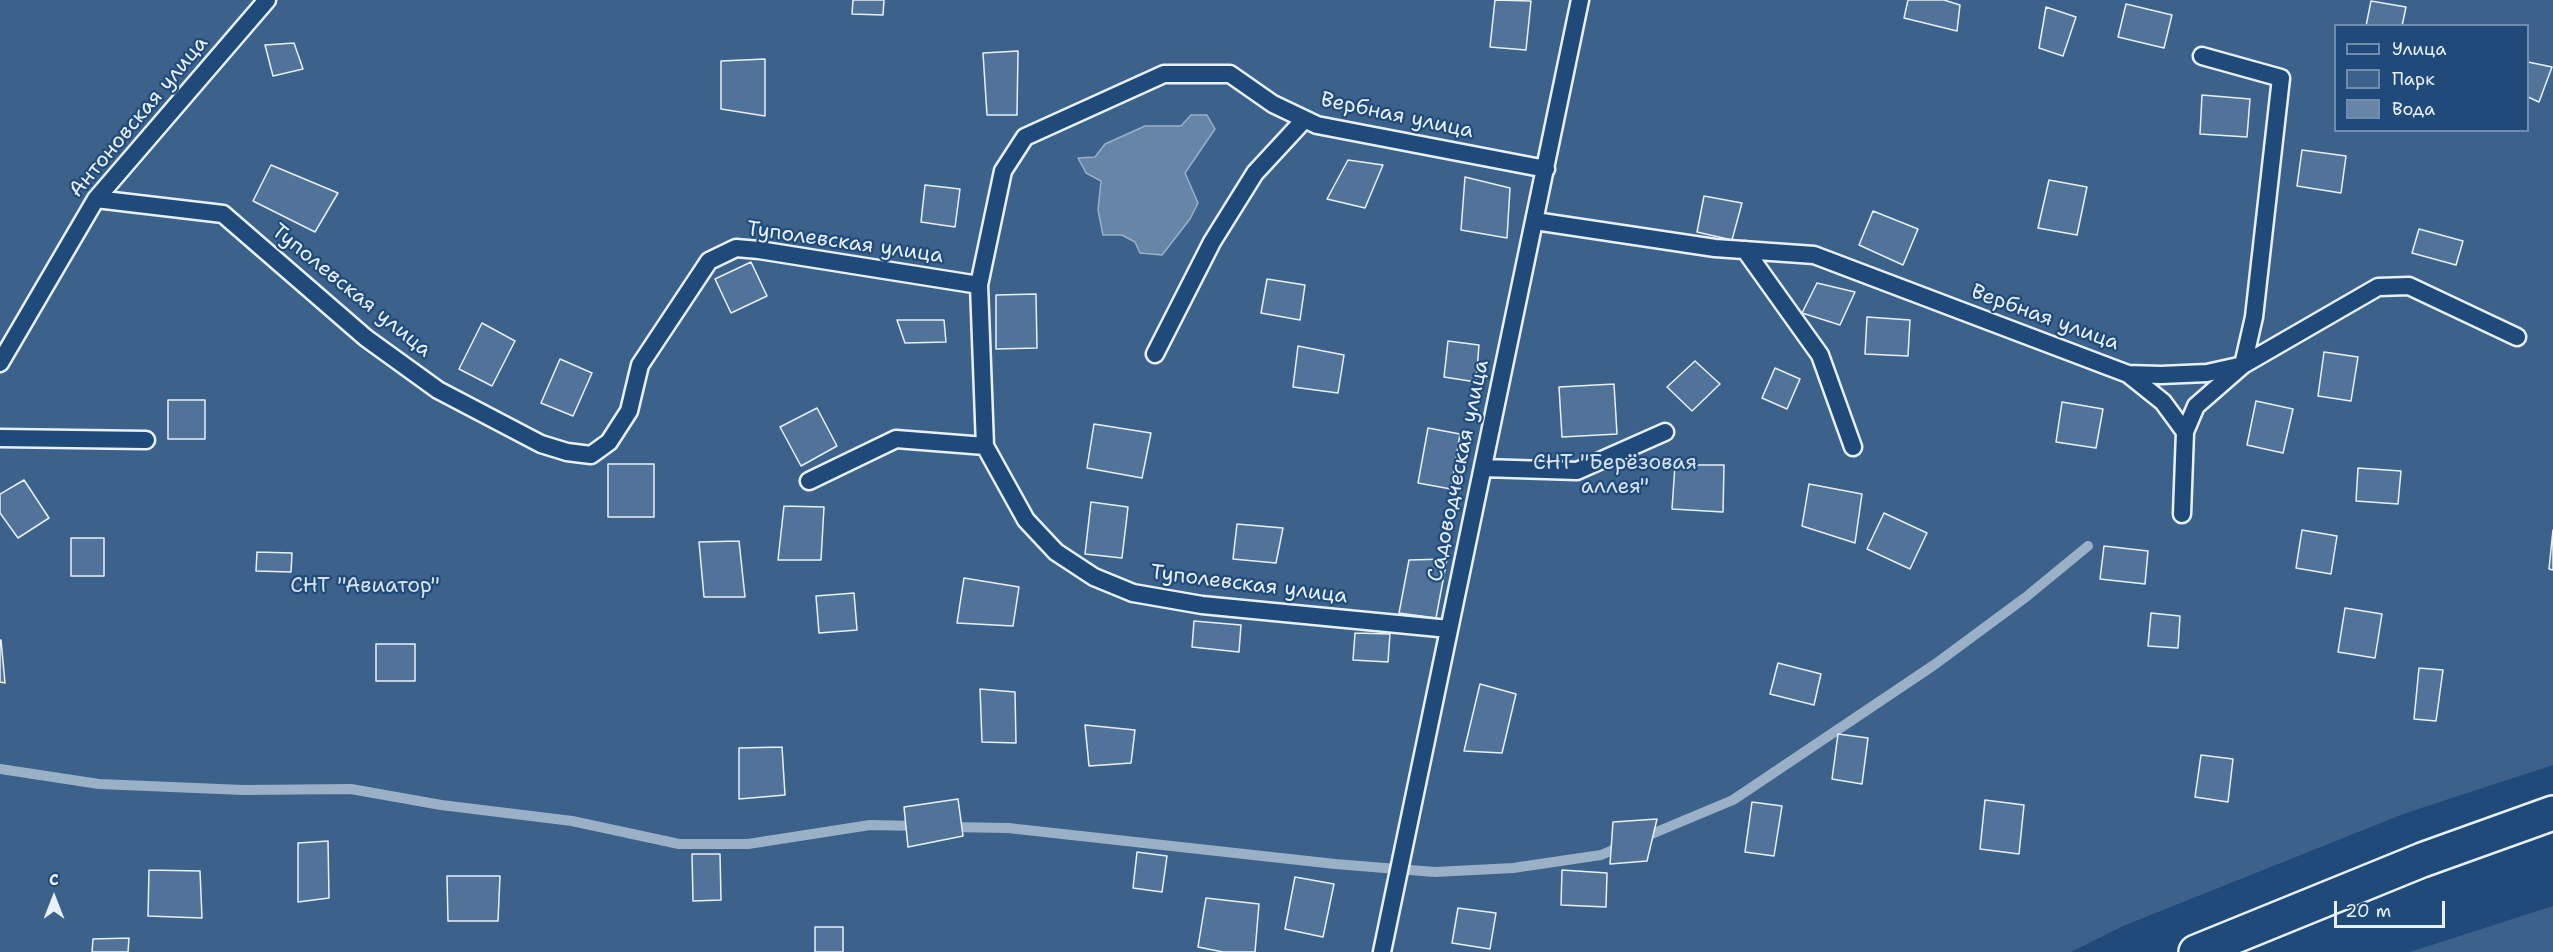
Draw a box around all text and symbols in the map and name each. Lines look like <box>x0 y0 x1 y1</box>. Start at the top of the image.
legend <box>2334 24 2529 132</box>
street label: Антоновская улица <box>64 31 214 203</box>
text: Улица <box>2392 37 2446 61</box>
text: Парк <box>2392 67 2435 91</box>
street label: Вербная улица <box>1318 87 1476 145</box>
text: Вода <box>2392 97 2435 121</box>
street label: Туполевская улица <box>745 217 945 269</box>
street label: Туполевская улица <box>266 219 436 363</box>
street label: Вербная улица <box>1967 280 2123 356</box>
street label: Садоводческая улица <box>1423 358 1495 584</box>
park label: СНТ "Берёзовая аллея" <box>1533 451 1697 501</box>
street label: Туполевская улица <box>1149 560 1349 610</box>
park label: СНТ "Авиатор" <box>290 574 440 600</box>
north arrow <box>24 868 84 928</box>
text: С <box>49 869 59 890</box>
scale bar <box>2337 889 2448 927</box>
text: 20 m <box>2345 899 2391 923</box>

